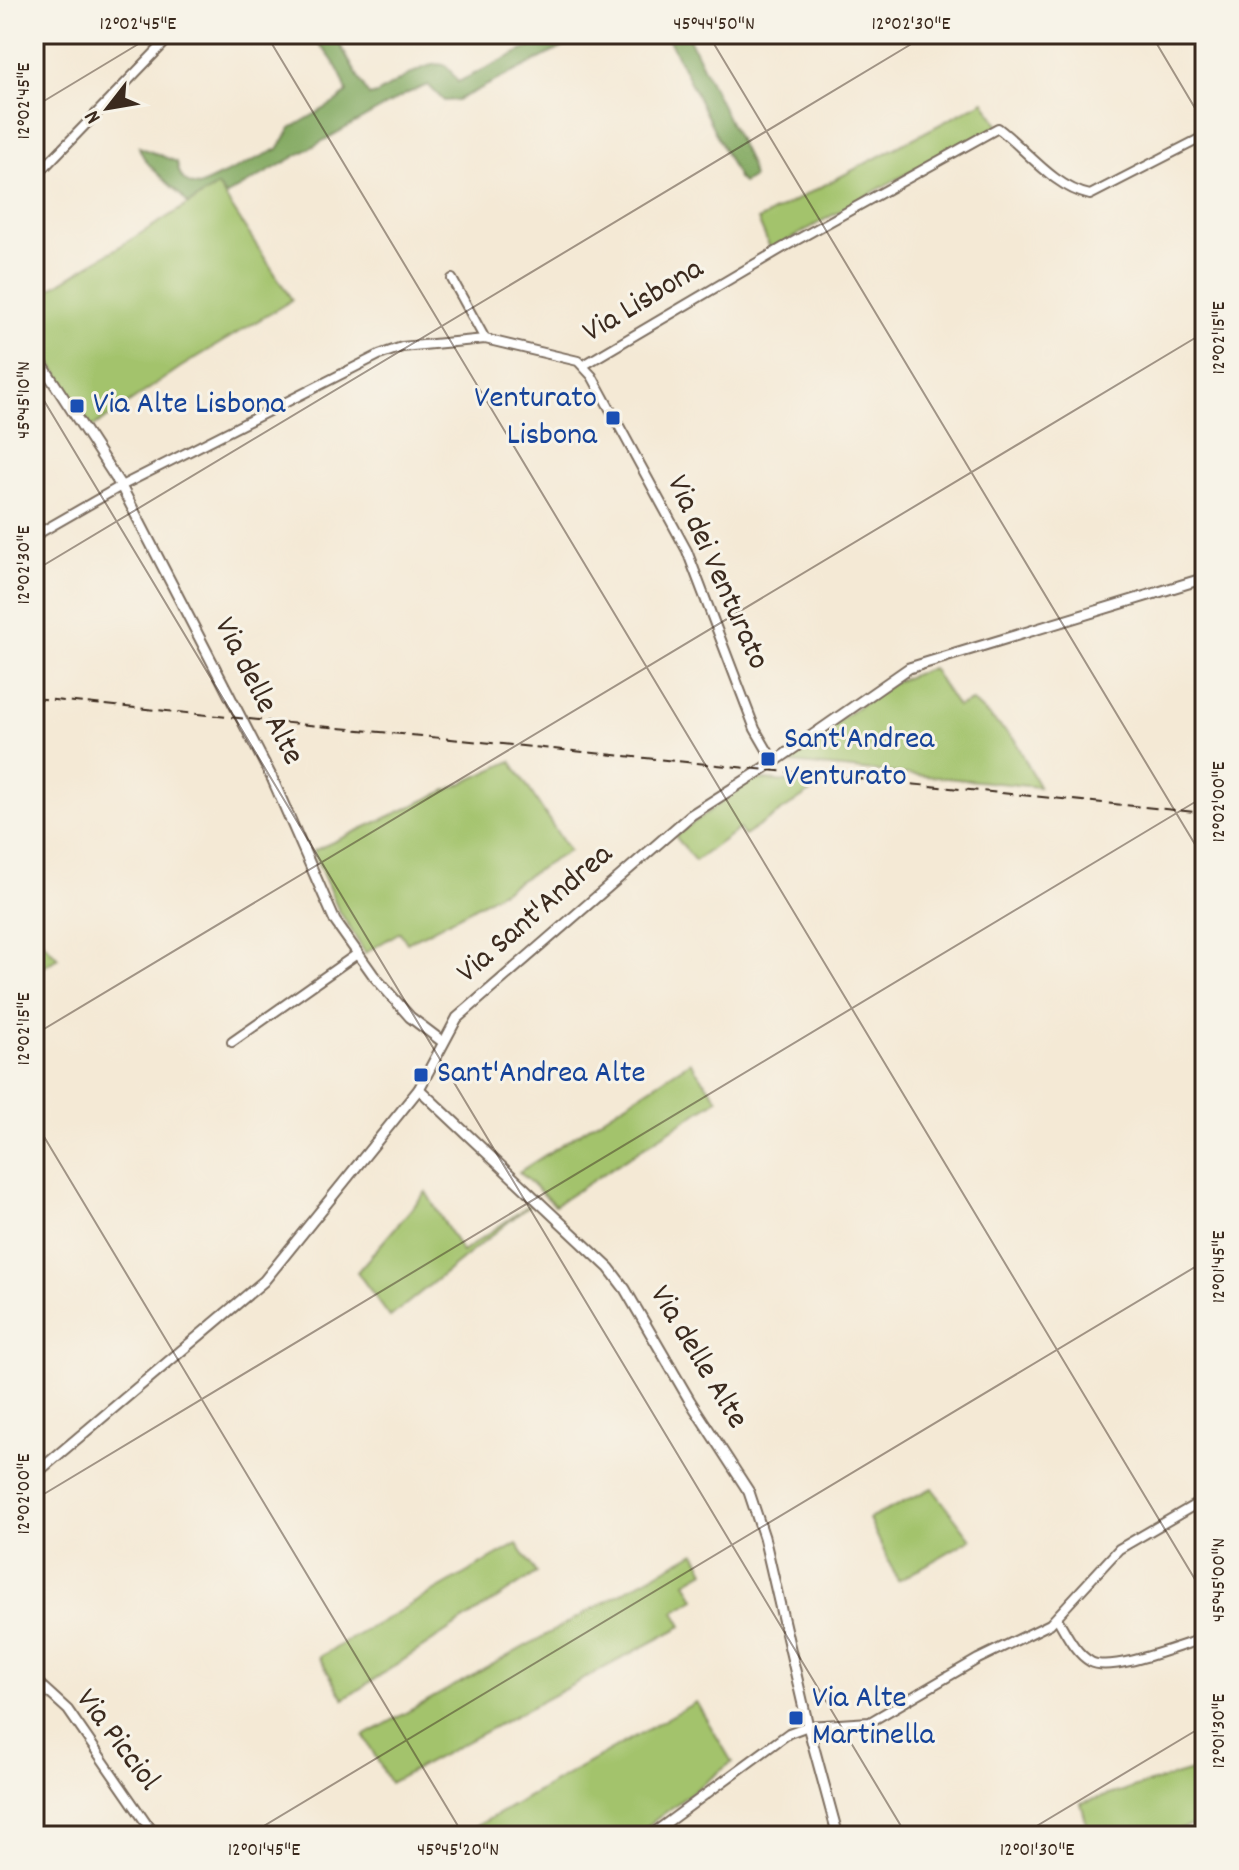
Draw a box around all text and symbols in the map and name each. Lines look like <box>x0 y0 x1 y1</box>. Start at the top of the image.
text: 12°02'45"E <box>100 11 176 39</box>
text: 45°44'50"N <box>673 11 755 39</box>
text: 12°02'30"E <box>871 11 951 39</box>
text: 12°02'45"E <box>11 63 39 139</box>
north arrow <box>68 68 148 148</box>
text: N <box>78 104 110 129</box>
street label: Via Lisbona <box>575 247 714 356</box>
text: 12°02'15"E <box>1206 302 1234 374</box>
text: 45°45'10"N <box>11 361 39 439</box>
place label: Venturato Lisbona <box>474 377 598 460</box>
place label: Via Alte Lisbona <box>93 383 286 429</box>
marker: Via Alte Lisbona <box>68 397 86 415</box>
marker: Venturato Lisbona <box>604 409 622 427</box>
street label: Via dei Venturato <box>653 468 779 678</box>
text: 12°02'30"E <box>11 525 39 605</box>
street label: Via delle Alte <box>200 610 314 774</box>
place label: Sant'Andrea Venturato <box>784 718 935 801</box>
marker: Sant'Andrea Venturato <box>759 750 777 768</box>
text: 12°02'00"E <box>1206 761 1234 843</box>
street label: Via Sant'Andrea <box>448 833 625 996</box>
text: 12°02'15"E <box>11 993 39 1065</box>
place label: Sant'Andrea Alte <box>437 1052 646 1098</box>
marker: Sant'Andrea Alte <box>412 1066 430 1084</box>
text: 12°01'45"E <box>1206 1231 1234 1303</box>
street label: Via delle Alte <box>636 1277 758 1439</box>
text: 12°02'00"E <box>11 1453 39 1535</box>
text: 45°45'00"N <box>1206 1538 1234 1622</box>
place label: Via Alte Martinella <box>812 1677 935 1760</box>
street label: Via Picciol <box>62 1680 170 1802</box>
text: 12°01'30"E <box>1206 1694 1234 1768</box>
marker: Via Alte Martinella <box>787 1709 805 1727</box>
text: 12°01'45"E <box>228 1837 300 1865</box>
text: 45°45'20"N <box>417 1837 499 1865</box>
text: 12°01'30"E <box>1000 1837 1074 1865</box>

